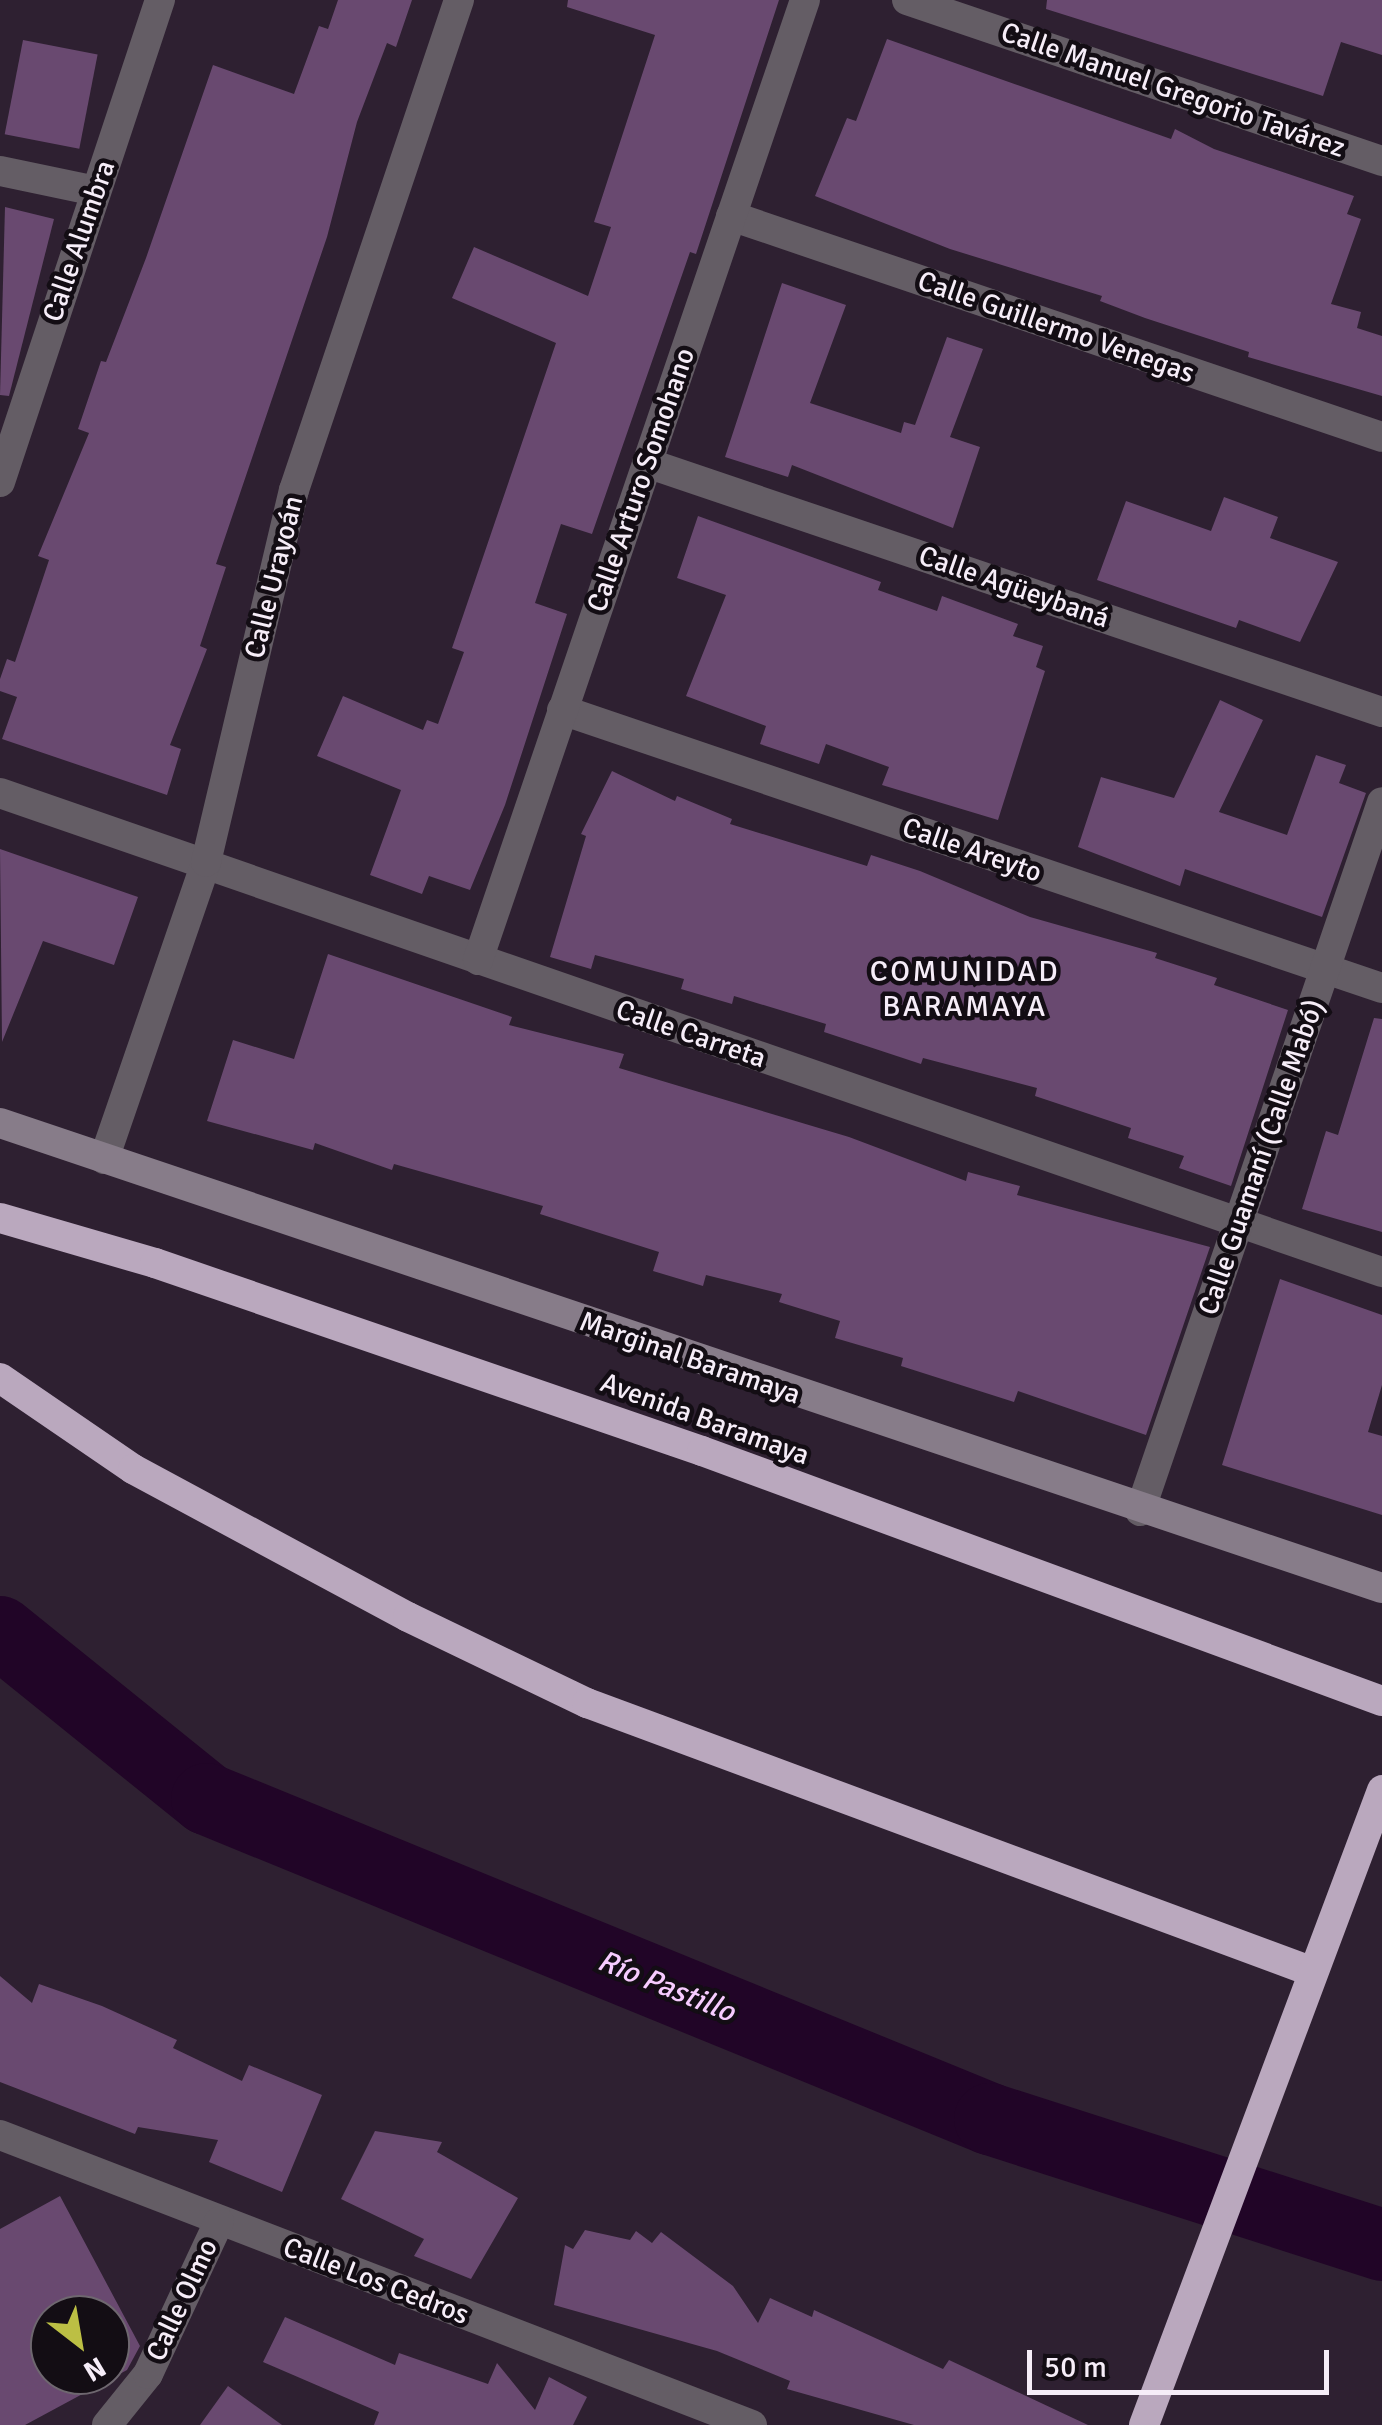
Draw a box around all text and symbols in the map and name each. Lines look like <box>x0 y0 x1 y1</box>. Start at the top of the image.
street label: Calle Manuel Gregorio Tavárez <box>997 15 1349 165</box>
street label: Calle Alumbra <box>36 156 122 326</box>
street label: Calle Guillermo Venegas <box>913 264 1199 390</box>
street label: Calle Arturo Somohano <box>580 344 702 616</box>
street label: Calle Urayoán <box>238 492 310 662</box>
street label: Calle Agüeybaná <box>914 539 1114 635</box>
street label: Calle Areyto <box>898 811 1046 889</box>
district label: COMUNIDAD BARAMAYA <box>870 954 1060 1024</box>
street label: Calle Carreta <box>612 993 770 1075</box>
street label: Calle Guamaní (Calle Mabó) <box>1191 995 1331 1319</box>
street label: Marginal Baramaya <box>575 1304 805 1412</box>
street label: Avenida Baramaya <box>596 1366 814 1472</box>
water label: Río Pastillo <box>592 1943 740 2031</box>
street label: Calle Los Cedros <box>279 2230 473 2332</box>
street label: Calle Olmo <box>139 2234 225 2366</box>
north arrow <box>30 2295 130 2395</box>
scale bar <box>1032 2330 1334 2392</box>
text: N <box>77 2349 112 2389</box>
text: 50 m <box>1044 2349 1107 2386</box>

